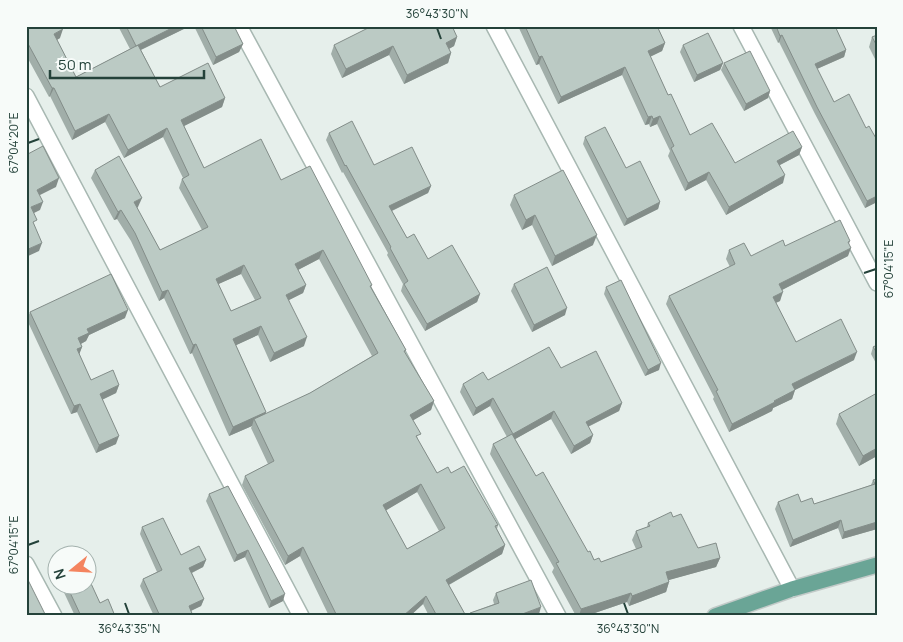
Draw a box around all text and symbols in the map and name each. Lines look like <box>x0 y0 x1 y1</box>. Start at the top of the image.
text: 36°43'30"N <box>406 5 468 22</box>
scale bar <box>50 48 204 80</box>
text: 50 m <box>58 54 92 75</box>
text: 67°04'20"E <box>5 112 22 174</box>
text: 67°04'15"E <box>880 240 897 298</box>
text: 67°04'15"E <box>5 516 22 574</box>
north arrow <box>48 544 98 594</box>
text: N <box>49 566 70 582</box>
text: 36°43'35"N <box>98 620 160 637</box>
text: 36°43'30"N <box>597 620 659 637</box>

